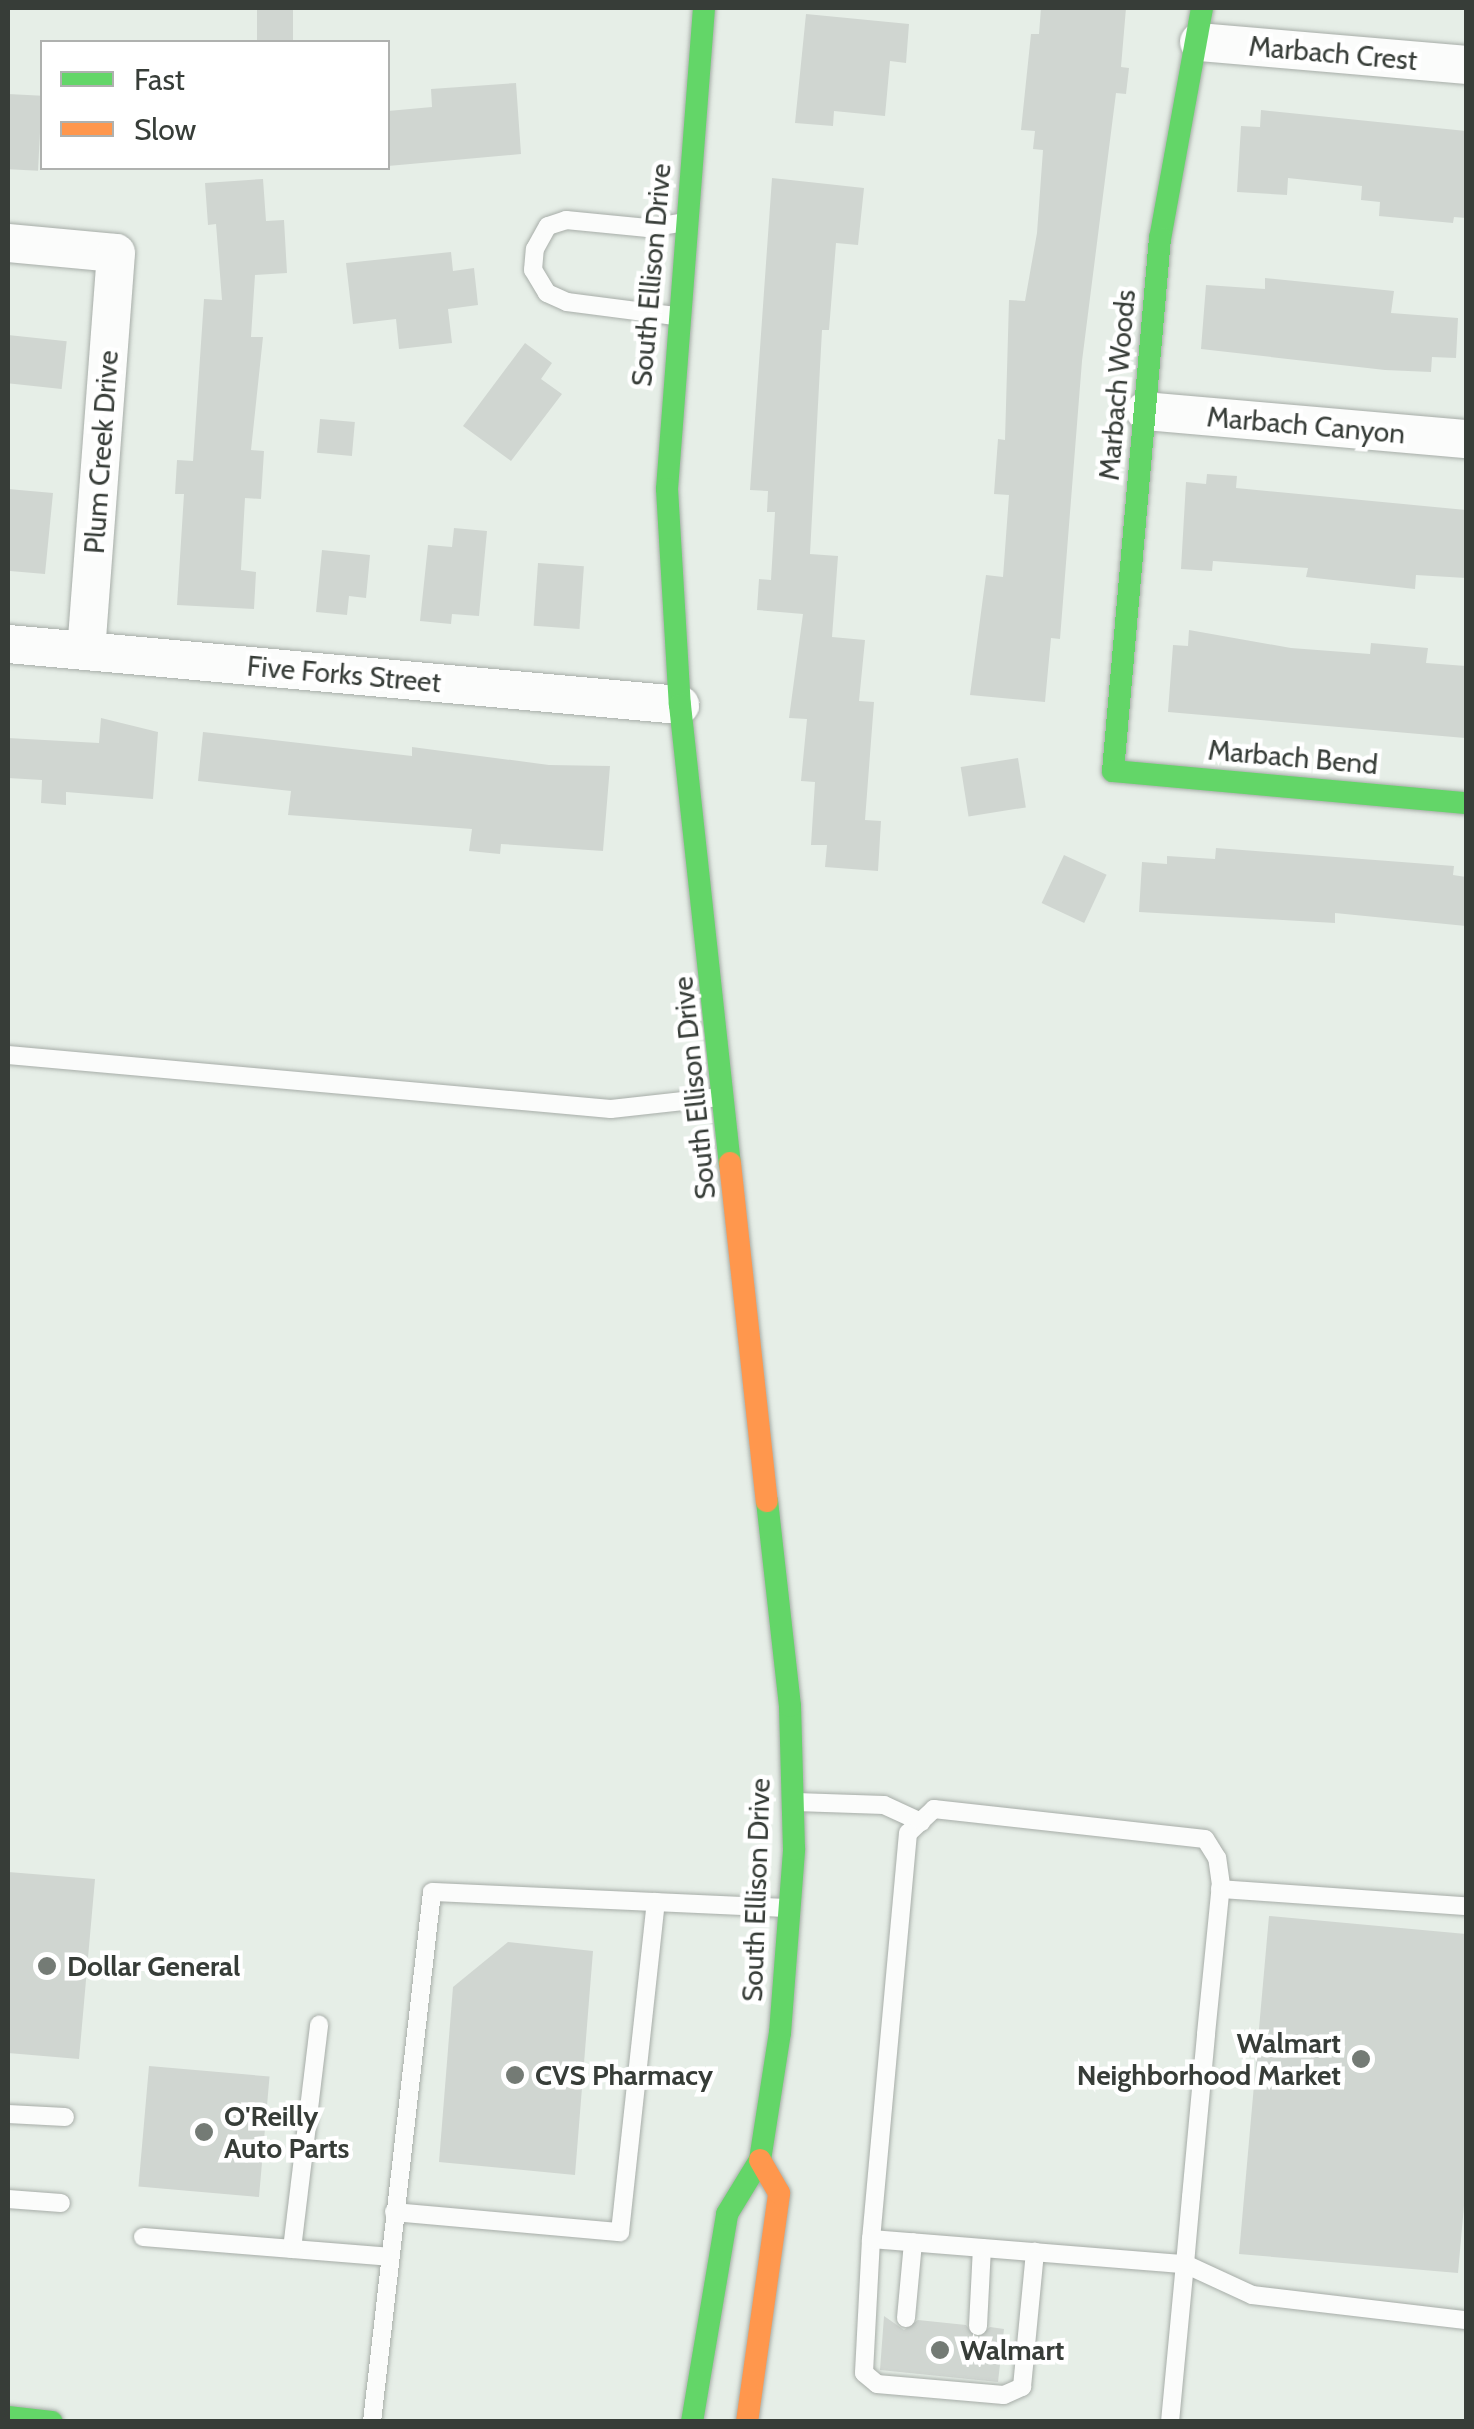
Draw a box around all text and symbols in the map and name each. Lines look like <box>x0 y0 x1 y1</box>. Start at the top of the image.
street label: Marbach Crest <box>1247 29 1419 77</box>
legend <box>40 40 390 170</box>
text: Fast <box>134 61 185 98</box>
text: Slow <box>134 111 196 148</box>
street label: South Ellison Drive <box>625 162 677 388</box>
street label: Marbach Woods <box>1092 288 1142 482</box>
street label: Plum Creek Drive <box>77 349 125 555</box>
street label: Marbach Canyon <box>1205 400 1407 450</box>
street label: Five Forks Street <box>246 649 442 699</box>
street label: Marbach Bend <box>1207 733 1379 781</box>
street label: South Ellison Drive <box>666 975 722 1201</box>
street label: South Ellison Drive <box>735 1778 777 2002</box>
place label: Dollar General <box>67 1949 240 1983</box>
marker: Dollar General <box>36 1955 58 1977</box>
place label: Walmart Neighborhood Market <box>1077 2026 1341 2092</box>
marker: Walmart Neighborhood Market <box>1350 2048 1372 2070</box>
place label: CVS Pharmacy <box>535 2058 713 2092</box>
marker: CVS Pharmacy <box>504 2064 526 2086</box>
place label: O'Reilly Auto Parts <box>224 2099 349 2165</box>
marker: O'Reilly Auto Parts <box>193 2121 215 2143</box>
place label: Walmart <box>960 2333 1064 2367</box>
marker: Walmart <box>929 2339 951 2361</box>

